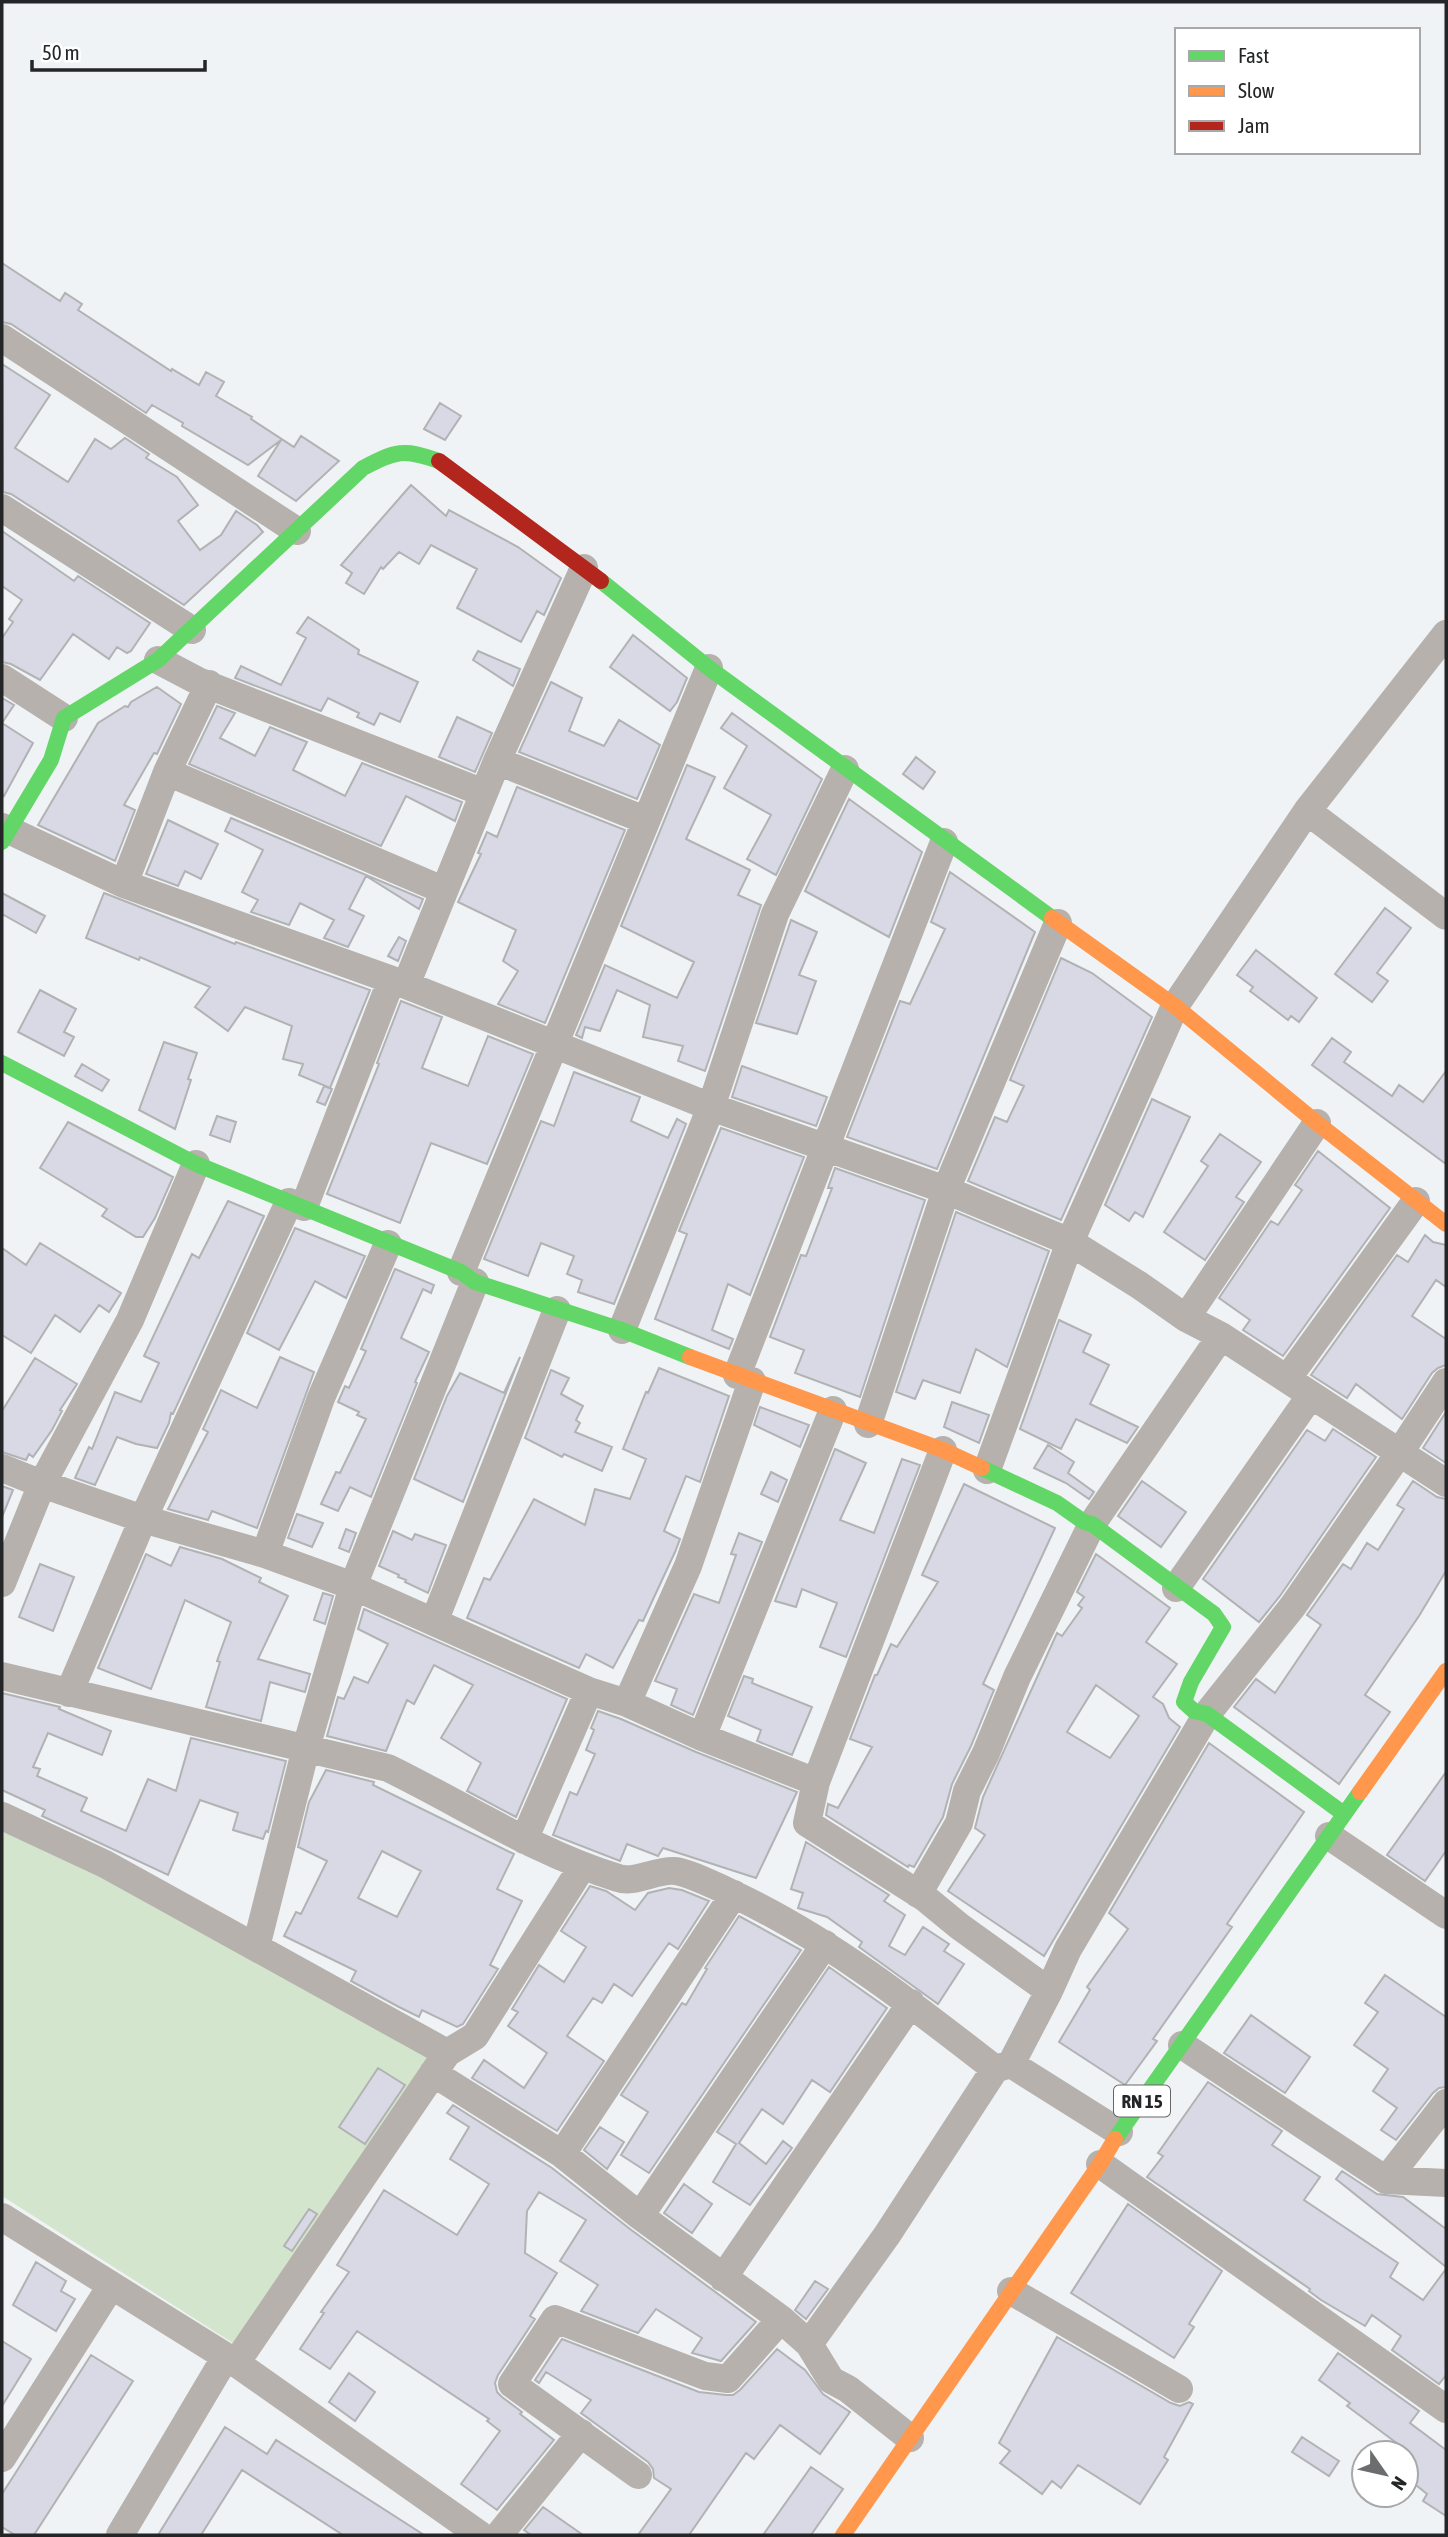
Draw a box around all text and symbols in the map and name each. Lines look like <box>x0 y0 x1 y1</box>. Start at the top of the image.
scale bar <box>32 28 205 72</box>
legend <box>1175 28 1420 154</box>
text: 50 m <box>42 40 80 64</box>
text: Fast <box>1238 43 1269 67</box>
text: Slow <box>1238 78 1275 102</box>
text: Jam <box>1238 113 1270 137</box>
road number: RN 15 <box>1114 2086 1170 2116</box>
north arrow <box>1350 2439 1420 2509</box>
text: N <box>1387 2473 1411 2494</box>

